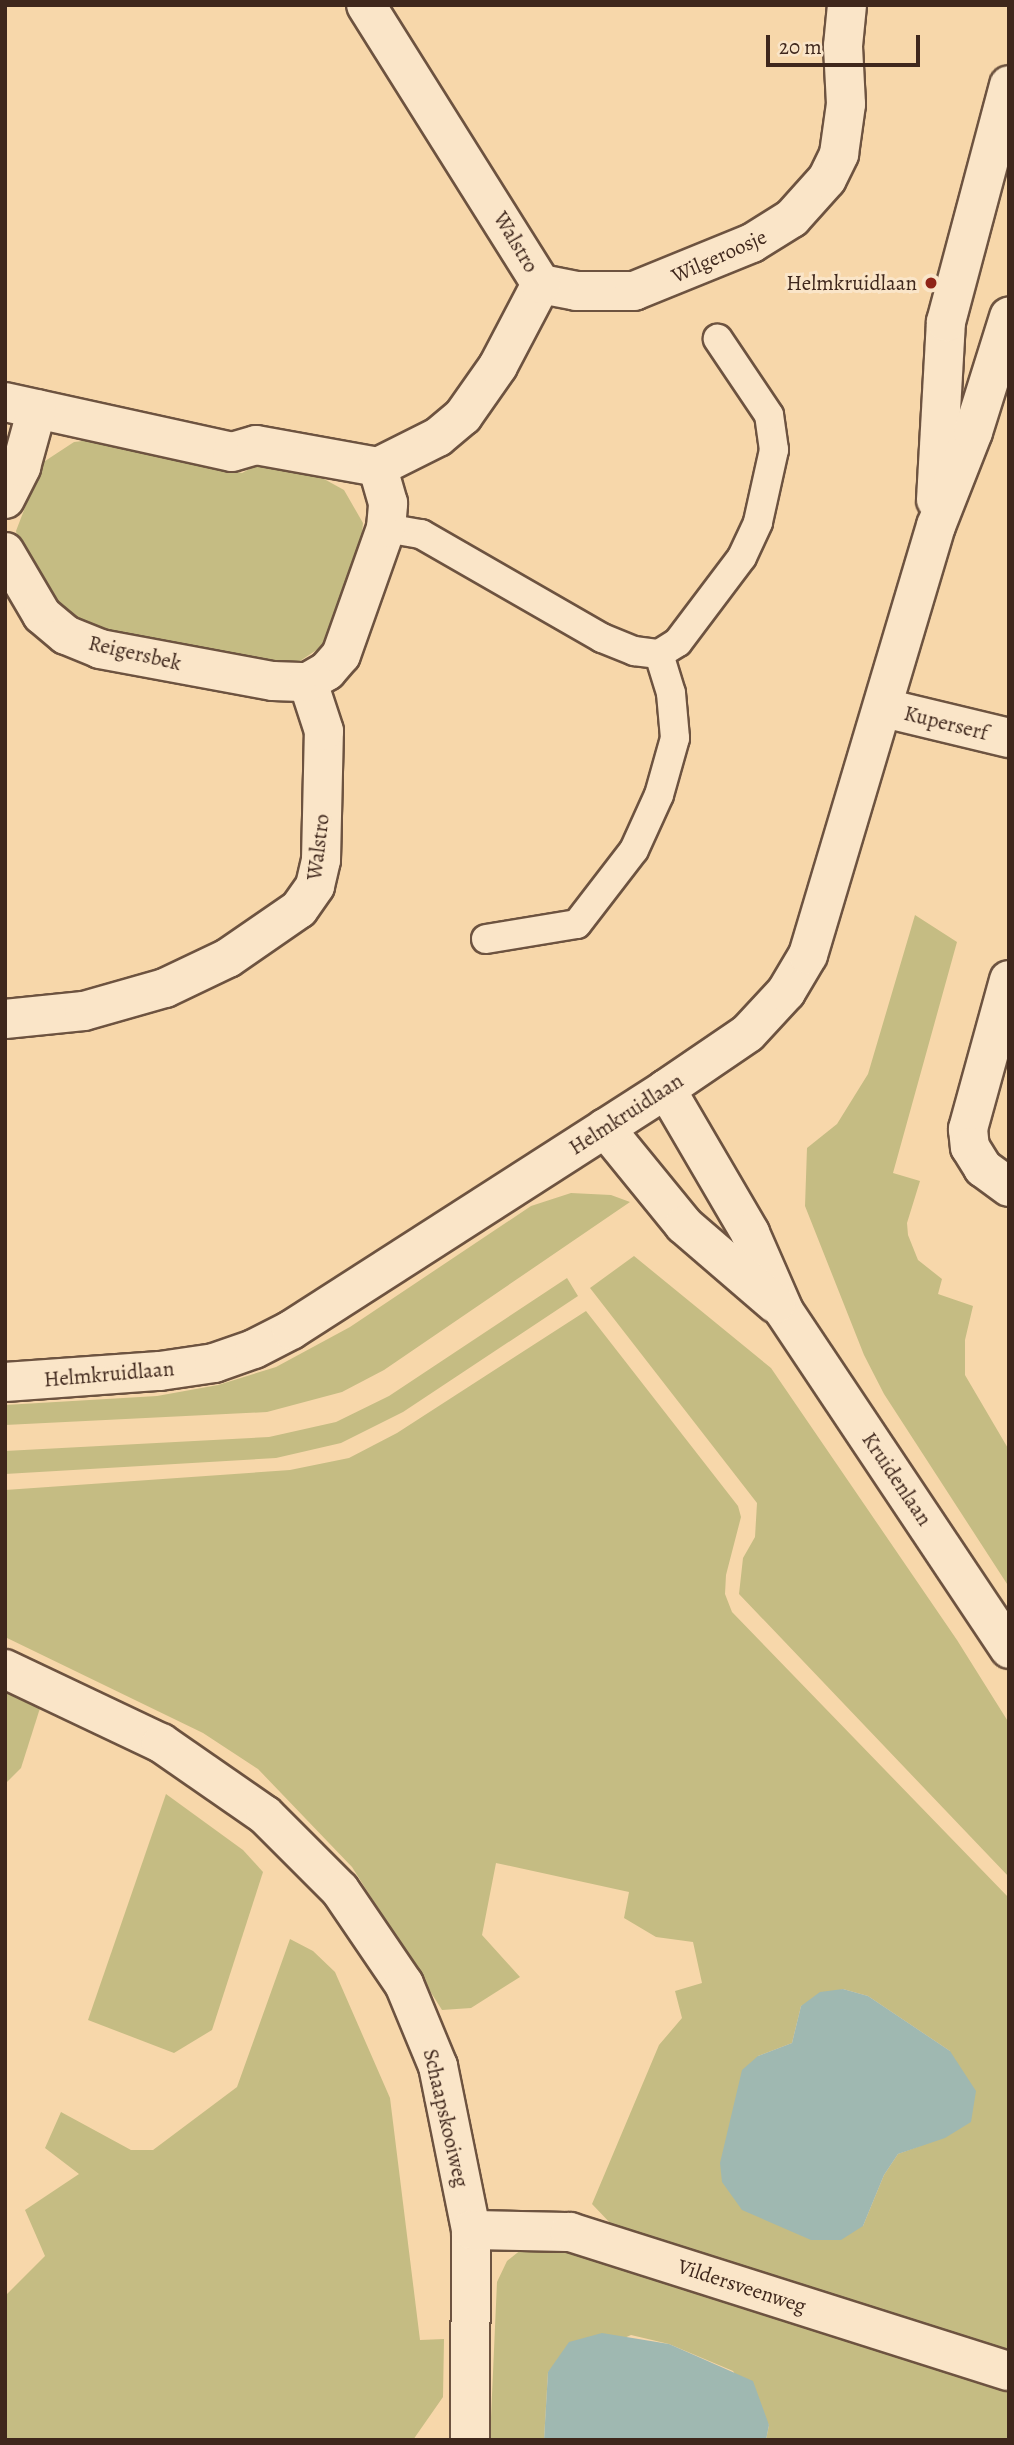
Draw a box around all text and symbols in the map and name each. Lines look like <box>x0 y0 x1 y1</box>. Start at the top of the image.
scale bar <box>769 21 923 65</box>
text: 20 m <box>779 33 822 61</box>
street label: Walstro <box>488 207 544 277</box>
street label: Wilgeroosje <box>667 224 771 288</box>
place label: Helmkruidlaan <box>786 270 917 296</box>
marker: Helmkruidlaan <box>923 275 939 291</box>
street label: Reigersbek <box>86 630 184 676</box>
street label: Kuperserf <box>901 700 991 746</box>
street label: Walstro <box>301 812 335 882</box>
street label: Helmkruidlaan <box>564 1068 688 1160</box>
street label: Helmkruidlaan <box>43 1356 175 1392</box>
street label: Kruidenlaan <box>857 1428 937 1530</box>
street label: Schaapskooiweg <box>418 2046 474 2190</box>
street label: Vildersveenweg <box>675 2253 809 2319</box>

